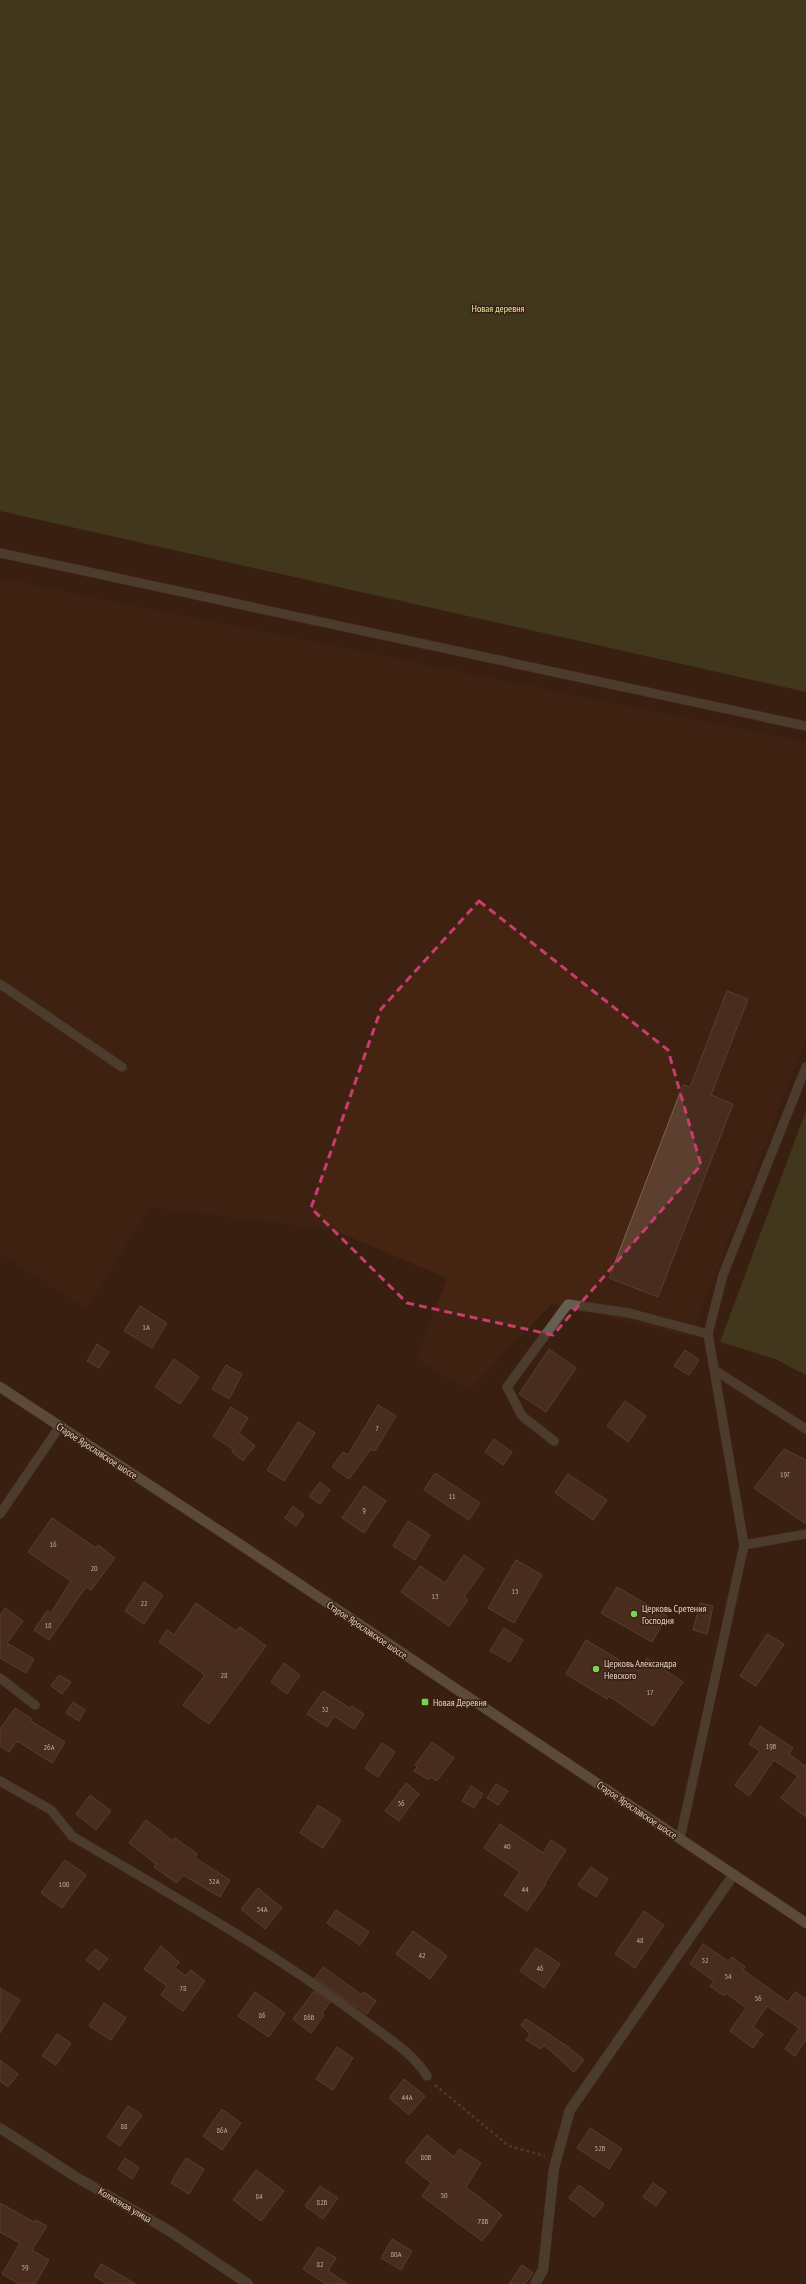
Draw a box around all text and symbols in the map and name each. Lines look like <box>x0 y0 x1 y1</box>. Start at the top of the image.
park label: Новая деревня <box>472 302 525 315</box>
house number: 1А <box>142 1322 150 1332</box>
street label: Старое Ярославское шоссе <box>54 1420 140 1482</box>
house number: 7 <box>375 1423 379 1433</box>
house number: 19Г <box>780 1469 790 1479</box>
house number: 11 <box>448 1491 456 1501</box>
house number: 9 <box>362 1505 366 1515</box>
house number: 16 <box>49 1539 57 1549</box>
house number: 20 <box>90 1563 98 1573</box>
house number: 15 <box>511 1586 519 1596</box>
house number: 13 <box>431 1591 439 1601</box>
house number: 22 <box>140 1598 148 1608</box>
street label: Старое Ярославское шоссе <box>324 1598 410 1662</box>
place label: Церковь Сретения Господня <box>642 1602 707 1627</box>
marker: Церковь Сретения Господня <box>629 1609 639 1619</box>
house number: 18 <box>44 1620 52 1630</box>
place label: Церковь Александра Невского <box>604 1657 677 1682</box>
marker: Церковь Александра Невского <box>591 1664 601 1674</box>
house number: 28 <box>220 1670 228 1680</box>
house number: 17 <box>646 1687 654 1697</box>
place label: Новая Деревня <box>433 1696 487 1709</box>
marker: Новая Деревня <box>420 1697 430 1707</box>
house number: 32 <box>321 1704 329 1714</box>
house number: 19Б <box>766 1741 777 1751</box>
house number: 26А <box>44 1742 55 1752</box>
street label: Старое Ярославское шоссе <box>594 1778 680 1842</box>
house number: 36 <box>397 1798 405 1808</box>
house number: 40 <box>503 1841 511 1851</box>
house number: 32А <box>209 1876 220 1886</box>
house number: 100 <box>59 1879 70 1889</box>
house number: 44 <box>521 1884 529 1894</box>
house number: 34А <box>257 1904 268 1914</box>
house number: 48 <box>636 1935 644 1945</box>
house number: 42 <box>418 1950 426 1960</box>
house number: 52 <box>701 1955 709 1965</box>
house number: 46 <box>536 1963 544 1973</box>
house number: 54 <box>724 1971 732 1981</box>
house number: 78 <box>179 1983 187 1993</box>
house number: 56 <box>754 1993 762 2003</box>
house number: 86 <box>258 2010 266 2020</box>
house number: 86Б <box>304 2012 315 2022</box>
house number: 44А <box>402 2092 413 2102</box>
house number: 88 <box>120 2121 128 2131</box>
house number: 86А <box>217 2125 228 2135</box>
house number: 52Б <box>595 2143 606 2153</box>
house number: 80Б <box>421 2152 432 2162</box>
street label: Колхозная улица <box>96 2185 154 2225</box>
house number: 50 <box>440 2190 448 2200</box>
house number: 84 <box>255 2191 263 2201</box>
house number: 82Б <box>317 2197 328 2207</box>
house number: 78Б <box>478 2216 489 2226</box>
house number: 80А <box>391 2249 402 2259</box>
house number: 82 <box>316 2259 324 2269</box>
house number: 59 <box>21 2262 29 2272</box>

